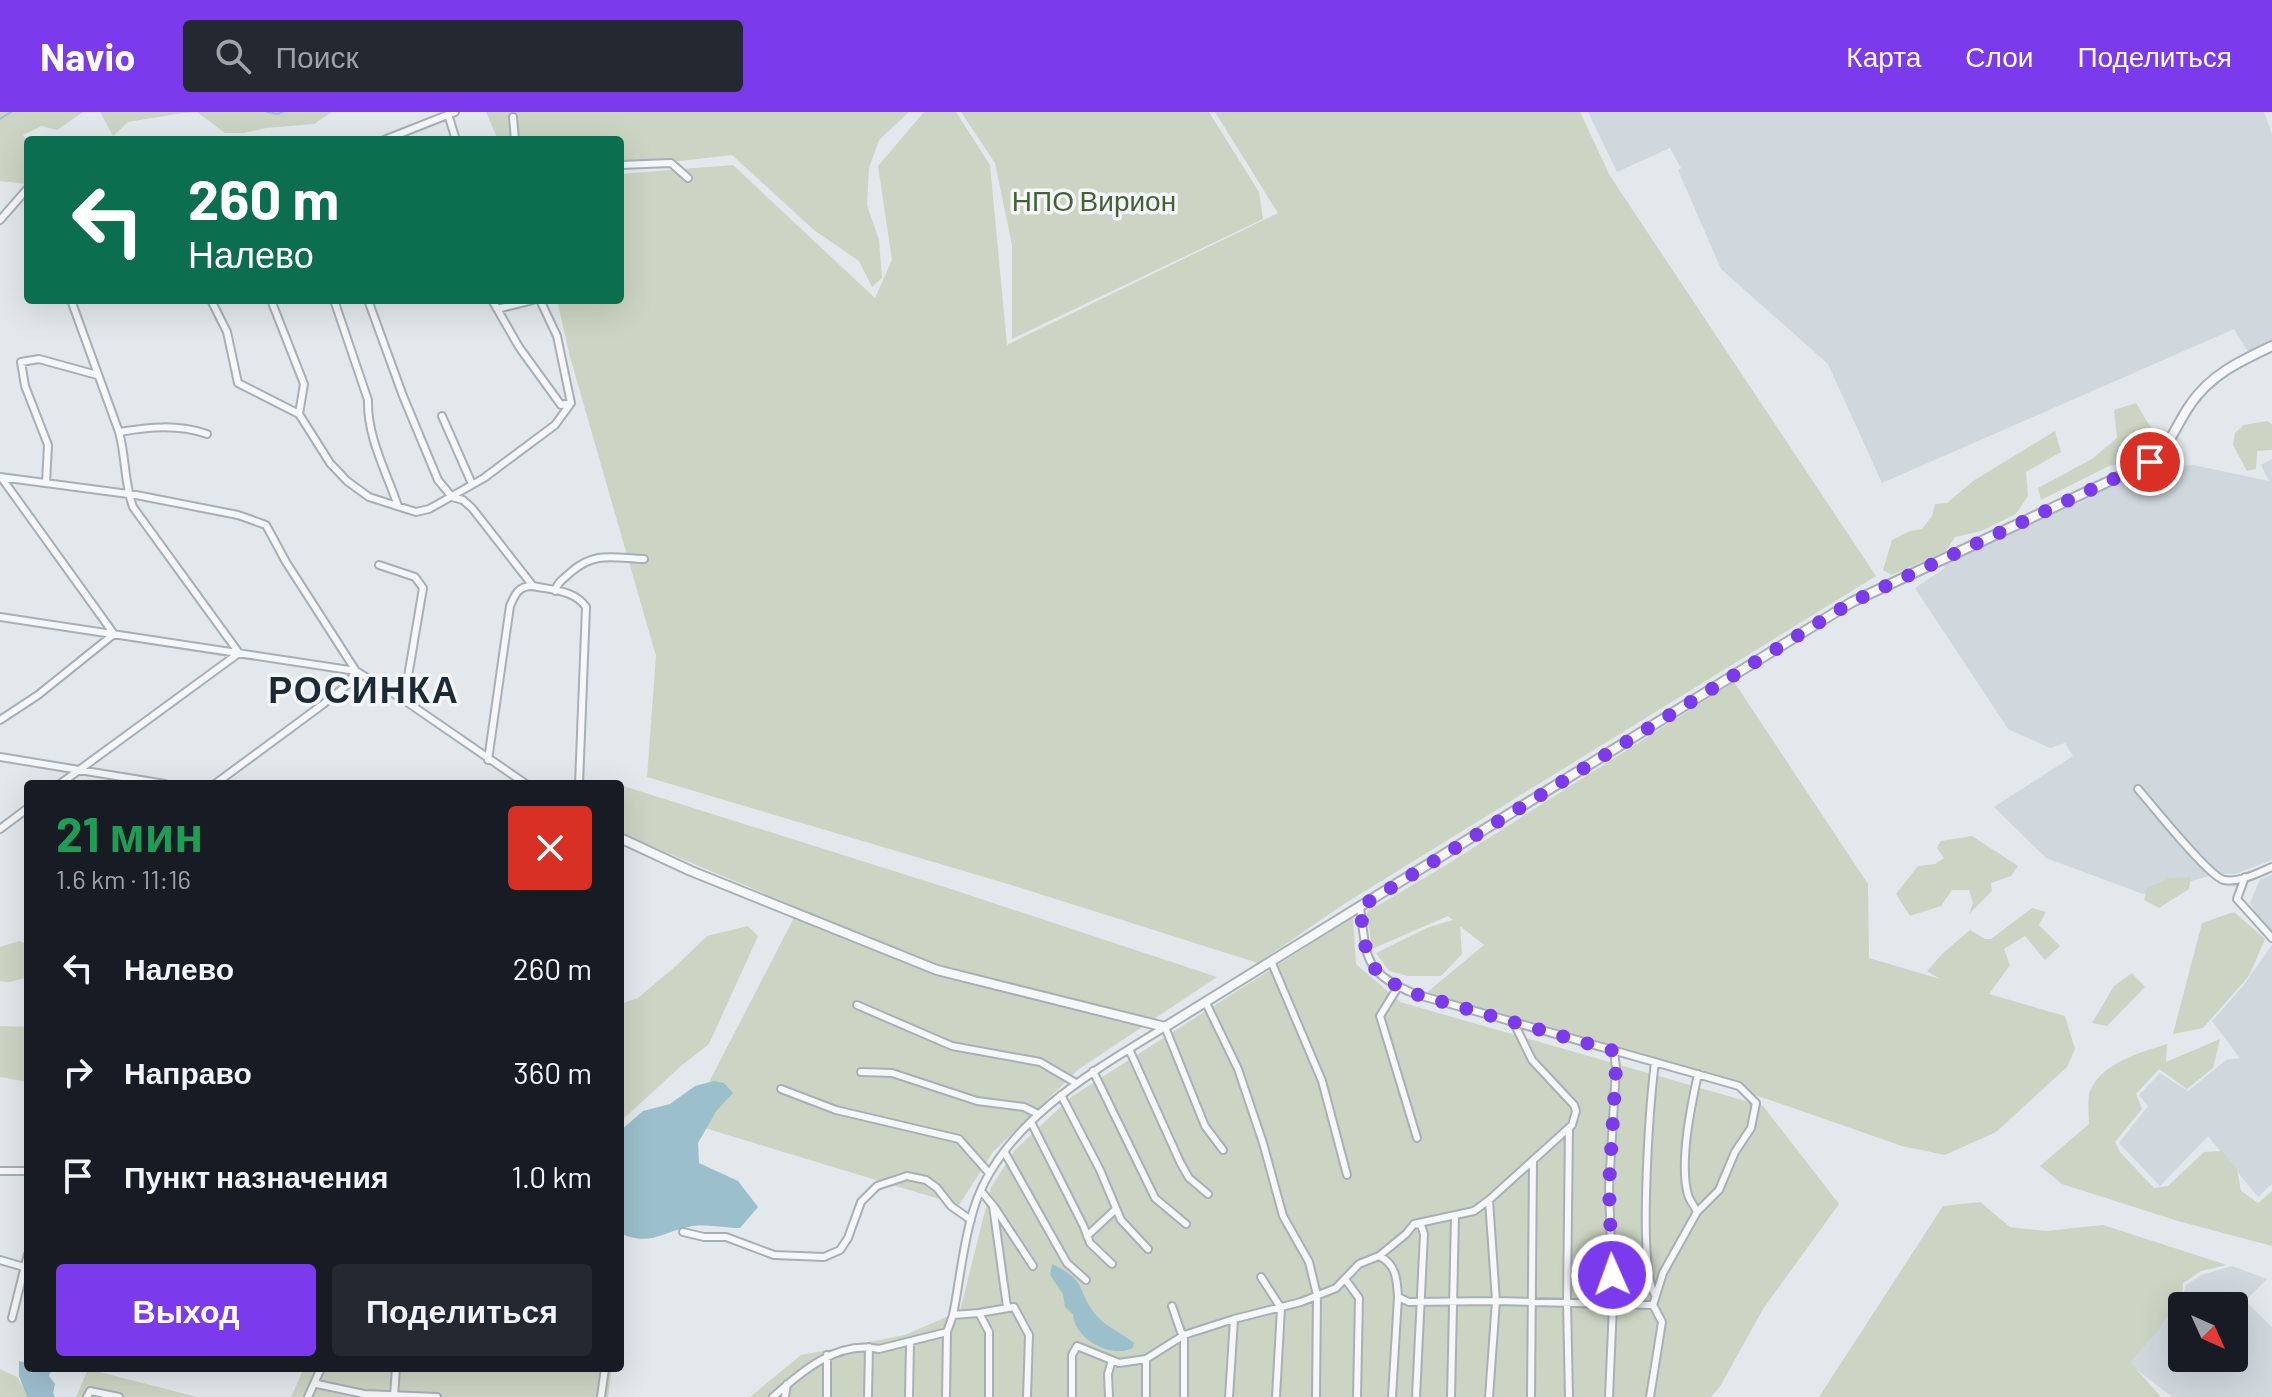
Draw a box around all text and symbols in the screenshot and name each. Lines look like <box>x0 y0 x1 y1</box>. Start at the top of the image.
search box <box>183 20 743 92</box>
text: Navio <box>40 33 135 79</box>
icon: search <box>211 34 255 78</box>
text: Поиск <box>275 38 359 74</box>
text: Карта <box>1846 39 1921 73</box>
text: Слои <box>1965 39 2033 73</box>
text: Поделиться <box>2077 39 2232 73</box>
text: 260 m <box>188 164 339 231</box>
icon: left <box>56 168 160 272</box>
park label: НПО Вирион <box>1012 183 1176 217</box>
text: Налево <box>188 232 314 275</box>
pin <box>2116 428 2184 496</box>
icon: arrive <box>2128 440 2172 484</box>
district label: РОСИНКА <box>268 667 460 710</box>
text: 21 мин <box>56 804 203 862</box>
button: close <box>508 806 592 890</box>
text: 1.6 km · 11:16 <box>56 863 191 894</box>
icon: left <box>56 946 100 990</box>
text: Налево <box>124 950 234 986</box>
text: 260 m <box>513 950 592 986</box>
icon: right <box>56 1050 100 1094</box>
text: Направо <box>124 1054 252 1090</box>
text: 360 m <box>513 1054 592 1090</box>
icon: arrive <box>56 1154 100 1198</box>
text: Пункт назначения <box>124 1158 388 1194</box>
text: 1.0 km <box>511 1158 592 1194</box>
position arrow <box>1570 1233 1654 1317</box>
button: Выход <box>56 1264 316 1356</box>
button: Поделиться <box>332 1264 592 1356</box>
north arrow <box>2168 1292 2248 1372</box>
map controls <box>2168 1292 2248 1372</box>

